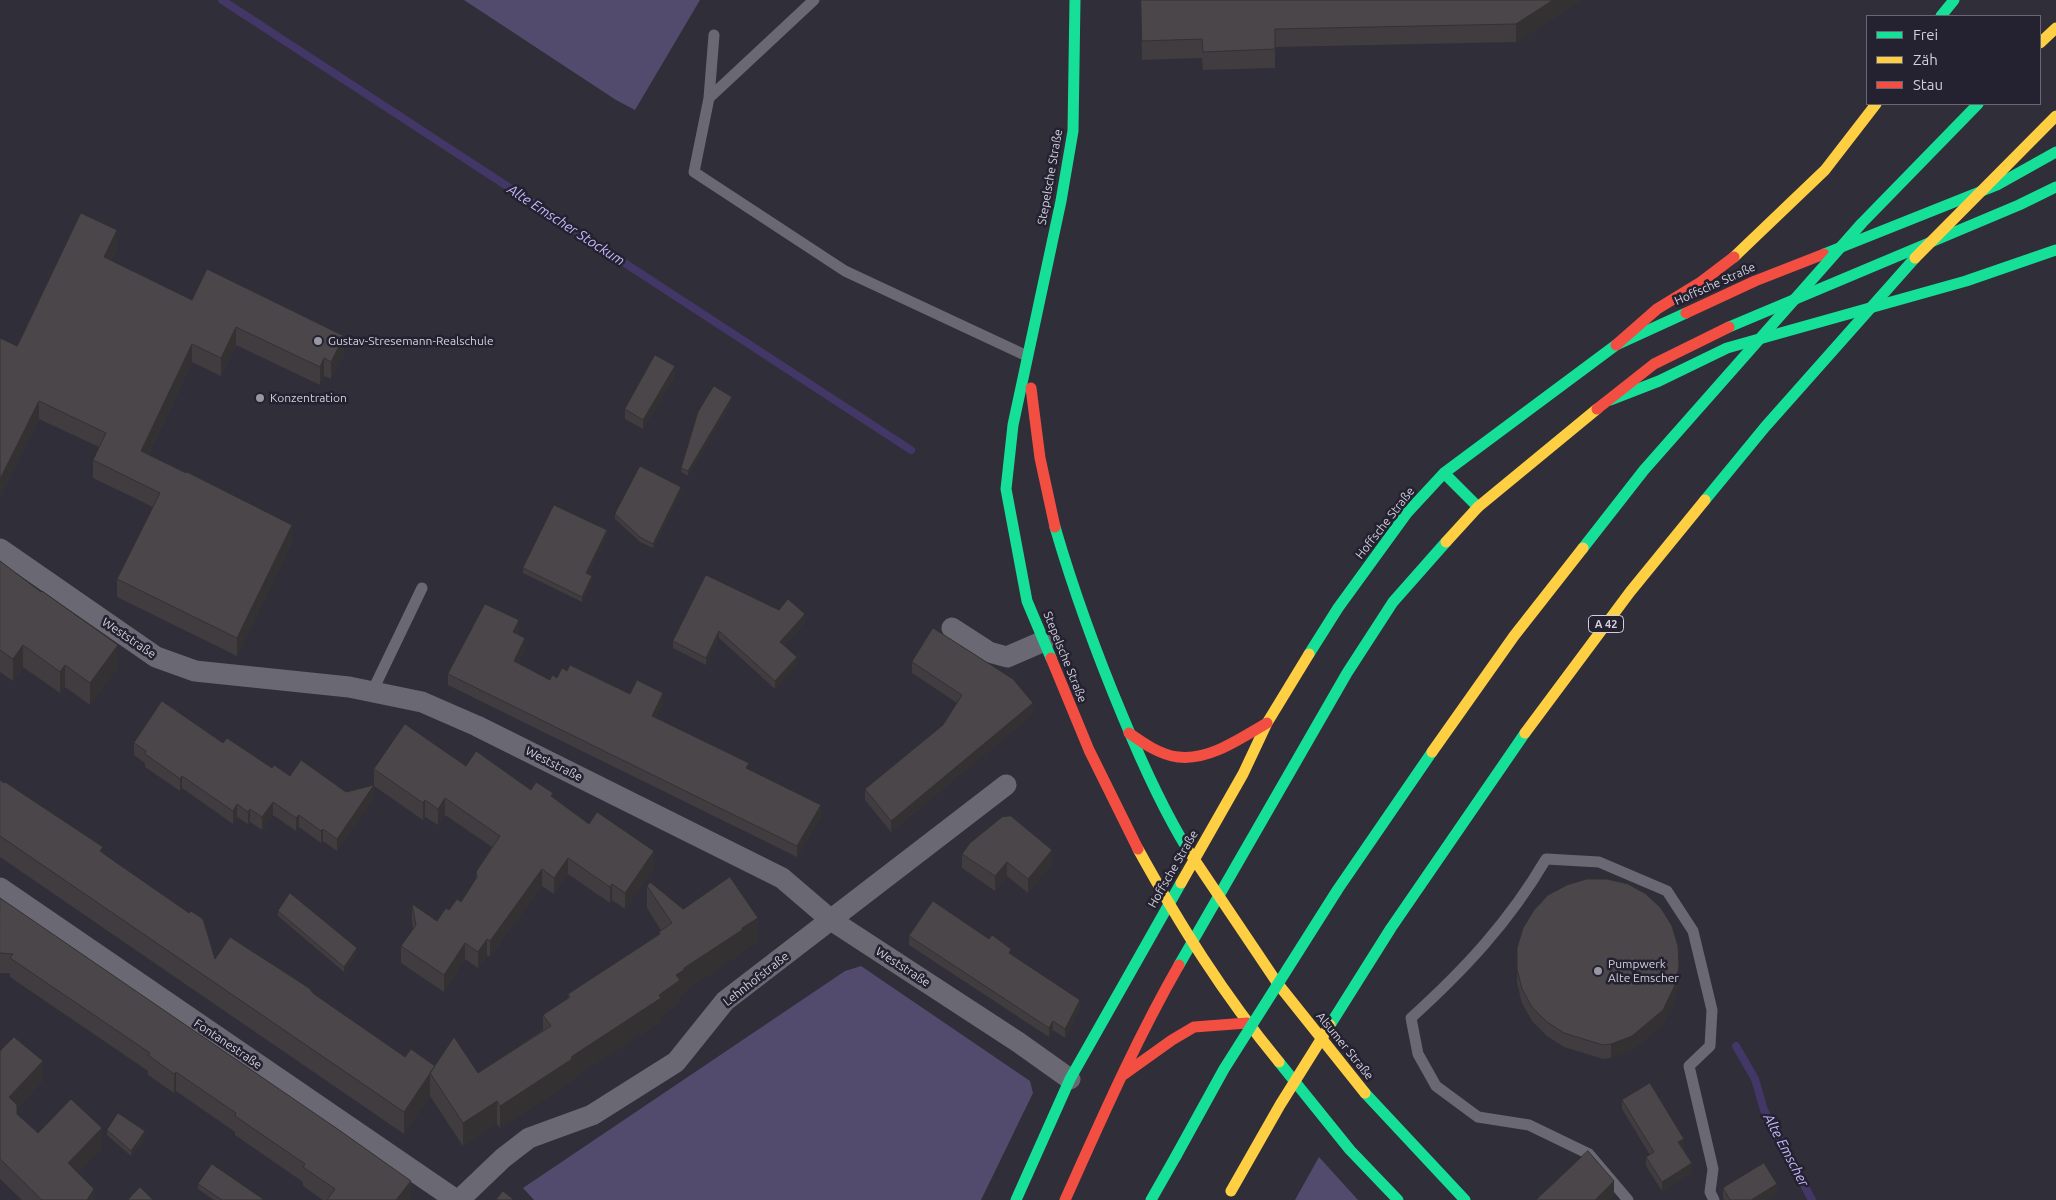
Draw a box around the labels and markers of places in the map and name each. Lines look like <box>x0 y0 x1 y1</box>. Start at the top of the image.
place label: Gustav-Stresemann-Realschule <box>328 334 494 348</box>
marker: Gustav-Stresemann-Realschule <box>312 335 324 347</box>
place label: Konzentration <box>270 391 347 405</box>
marker: Konzentration <box>254 392 266 404</box>
place label: Pumpwerk Alte Emscher <box>1608 957 1679 985</box>
marker: Pumpwerk Alte Emscher <box>1592 965 1604 977</box>

